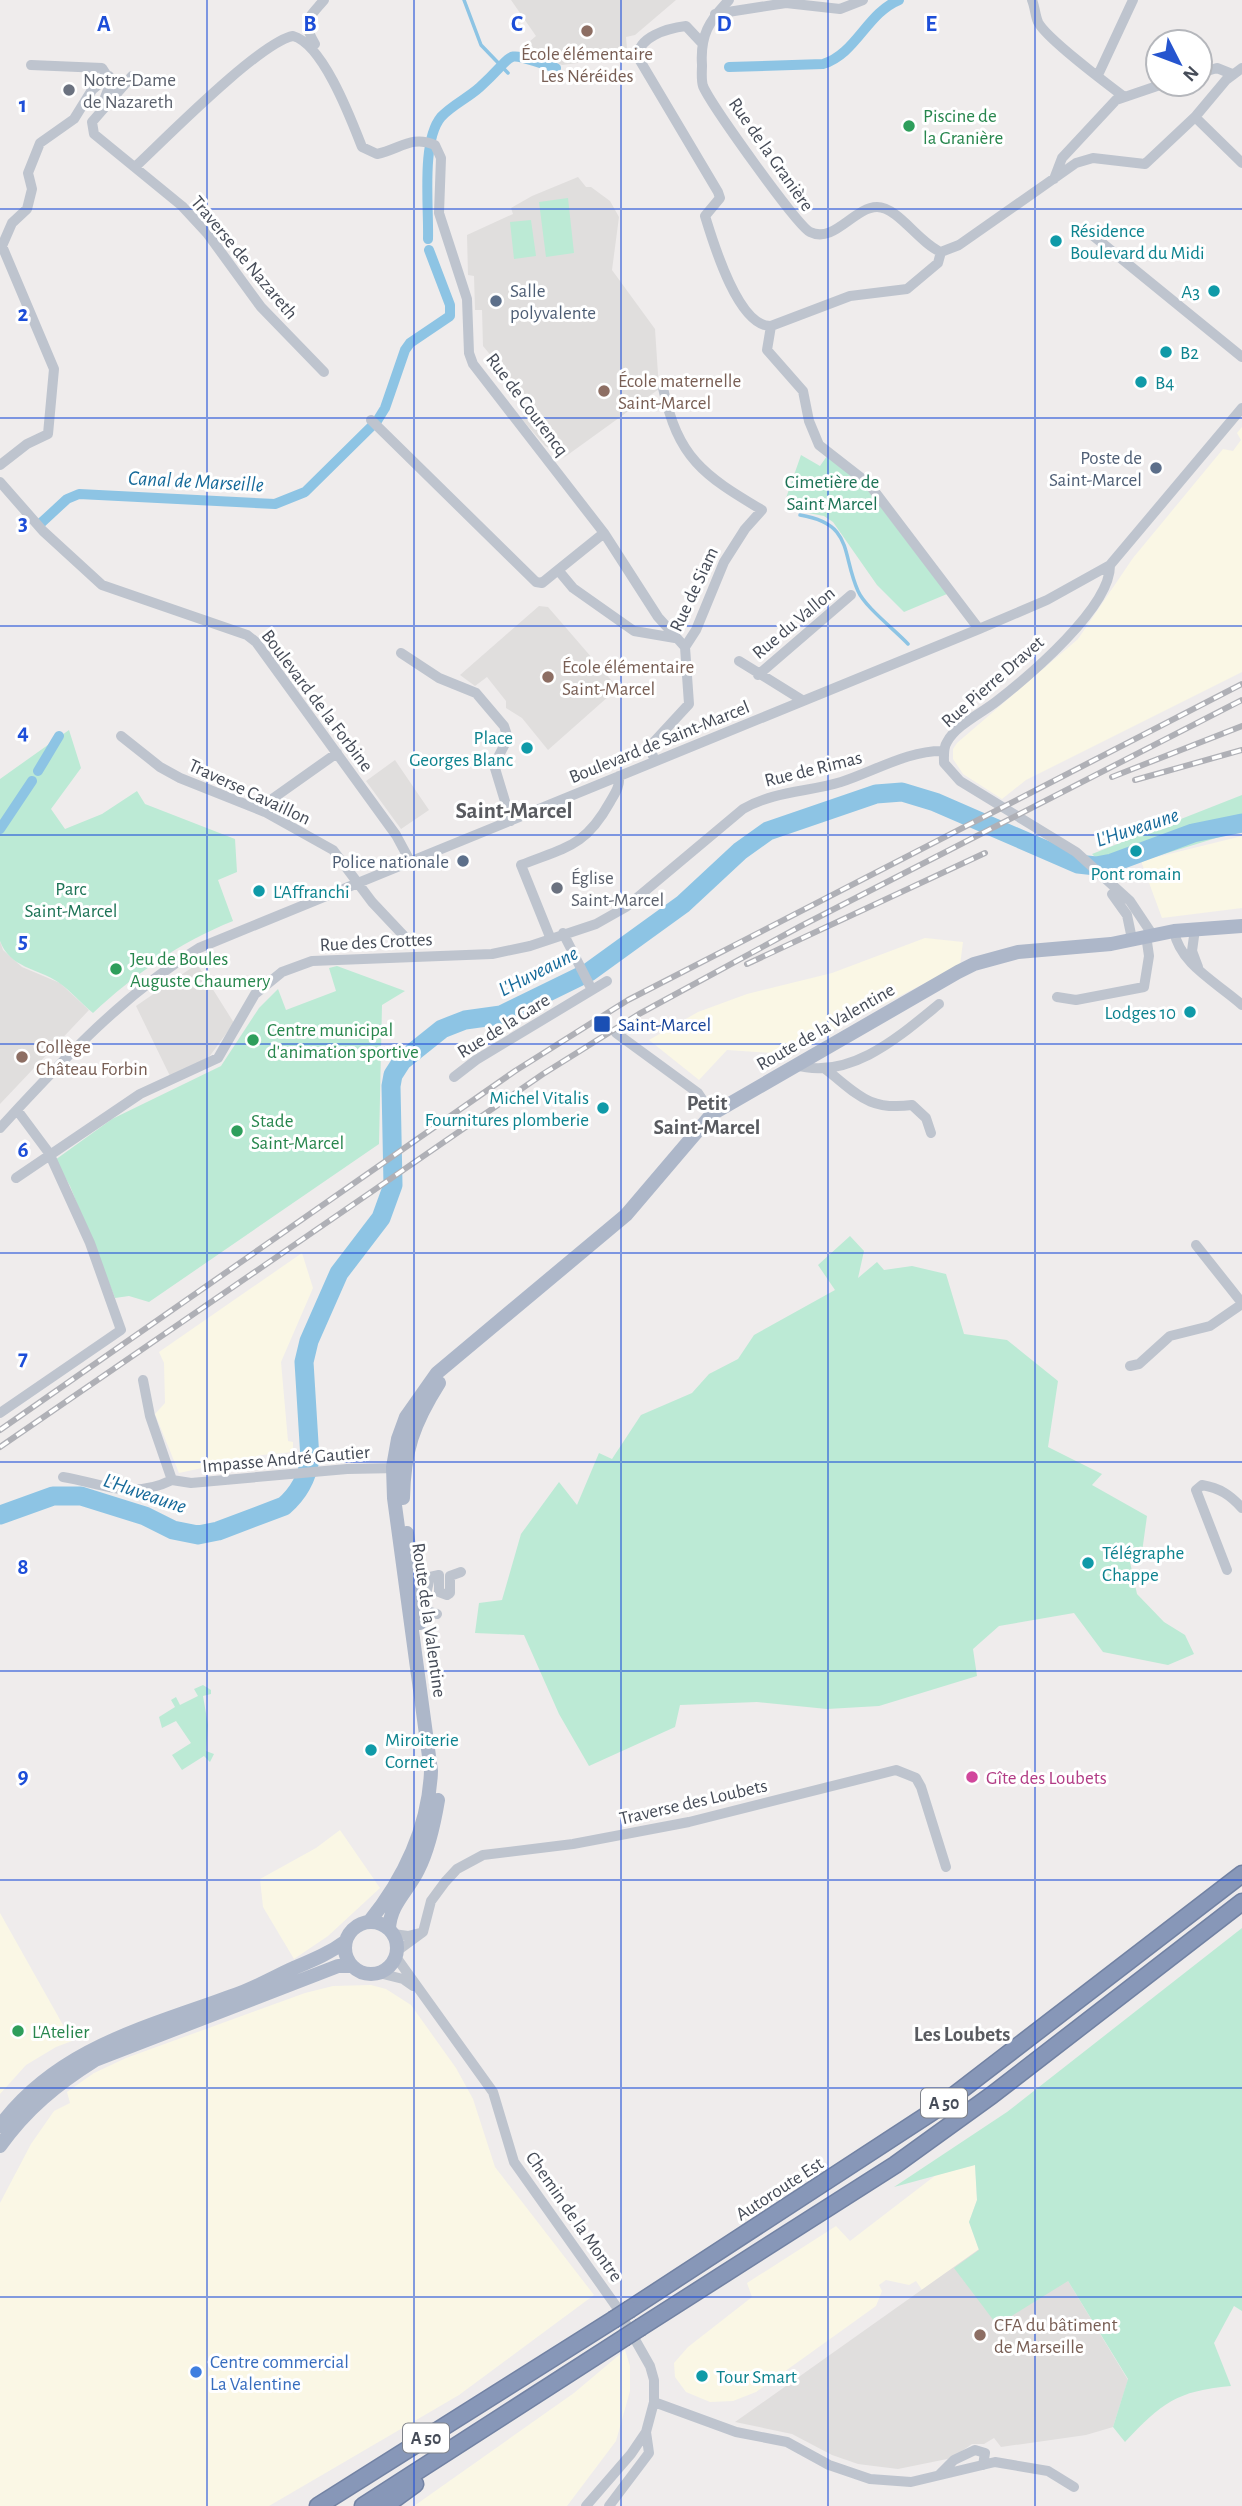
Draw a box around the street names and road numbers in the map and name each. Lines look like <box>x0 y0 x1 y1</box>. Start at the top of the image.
street label: Rue de la Granière <box>725 95 817 215</box>
street label: Traverse de Nazareth <box>187 193 301 323</box>
street label: Rue de Courencq <box>482 350 572 460</box>
street label: Rue de Siam <box>667 544 722 635</box>
street label: Rue du Vallon <box>749 583 839 663</box>
street label: Boulevard de la Forbine <box>257 626 376 775</box>
street label: Rue Pierre Dravet <box>938 633 1048 731</box>
street label: Boulevard de Saint-Marcel <box>567 697 752 787</box>
street label: Rue de Rimas <box>763 748 864 791</box>
street label: Traverse Cavaillon <box>186 756 313 829</box>
street label: Rue des Crottes <box>319 930 433 955</box>
street label: Route de la Valentine <box>754 980 898 1074</box>
street label: Rue de la Gare <box>454 990 553 1062</box>
street label: Impasse André Gautier <box>202 1443 371 1476</box>
street label: Route de la Valentine <box>408 1542 449 1699</box>
street label: Traverse des Loubets <box>618 1776 769 1829</box>
road number: A 50 <box>921 2088 967 2118</box>
street label: Chemin de la Montre <box>522 2148 626 2285</box>
street label: Autoroute Est <box>733 2154 827 2225</box>
road number: A 50 <box>403 2424 449 2452</box>

